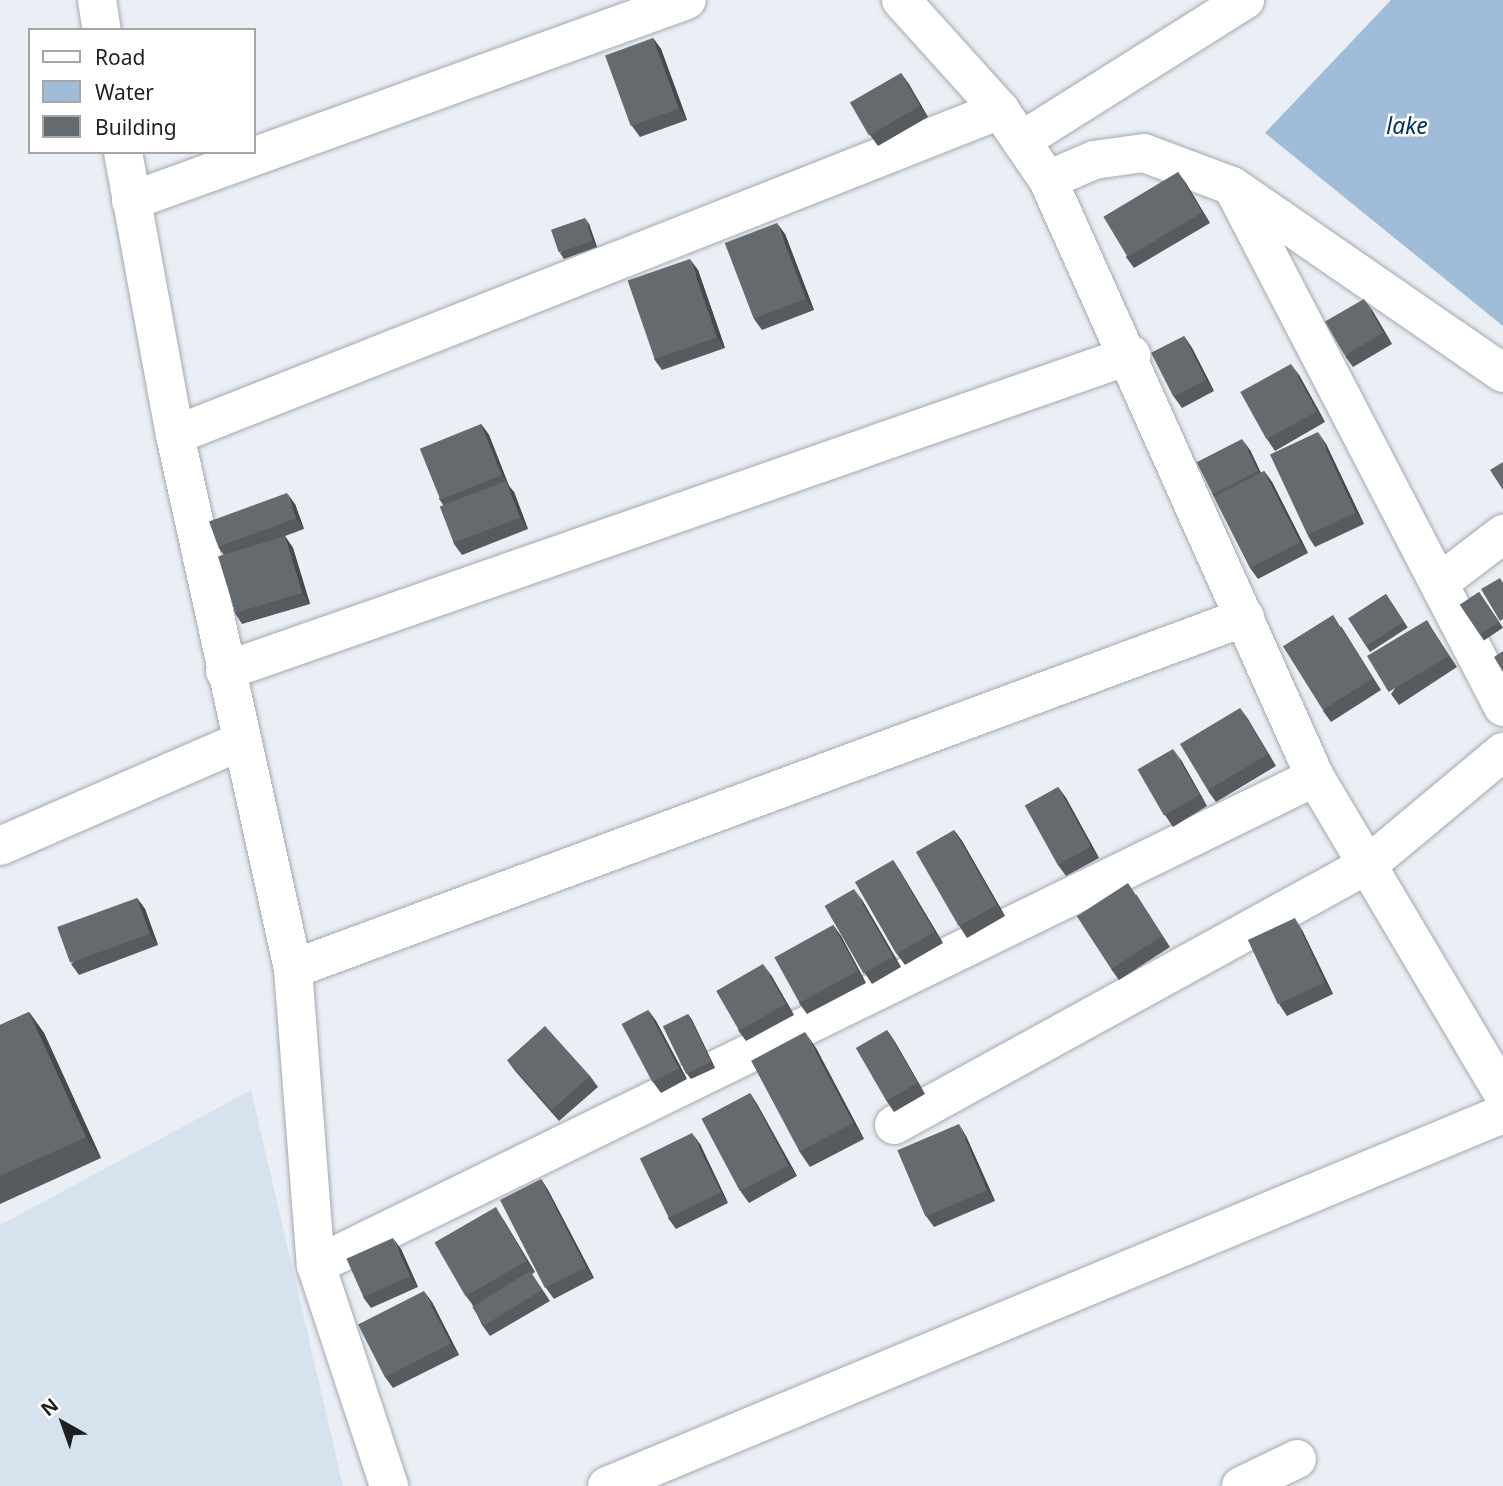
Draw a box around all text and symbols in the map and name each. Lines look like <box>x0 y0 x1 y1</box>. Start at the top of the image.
legend <box>28 28 256 154</box>
text: Road <box>95 43 145 71</box>
text: Water <box>95 78 154 106</box>
water label: lake <box>1386 111 1428 139</box>
text: Building <box>95 113 177 141</box>
north arrow <box>28 1388 98 1458</box>
text: N <box>35 1392 64 1422</box>

